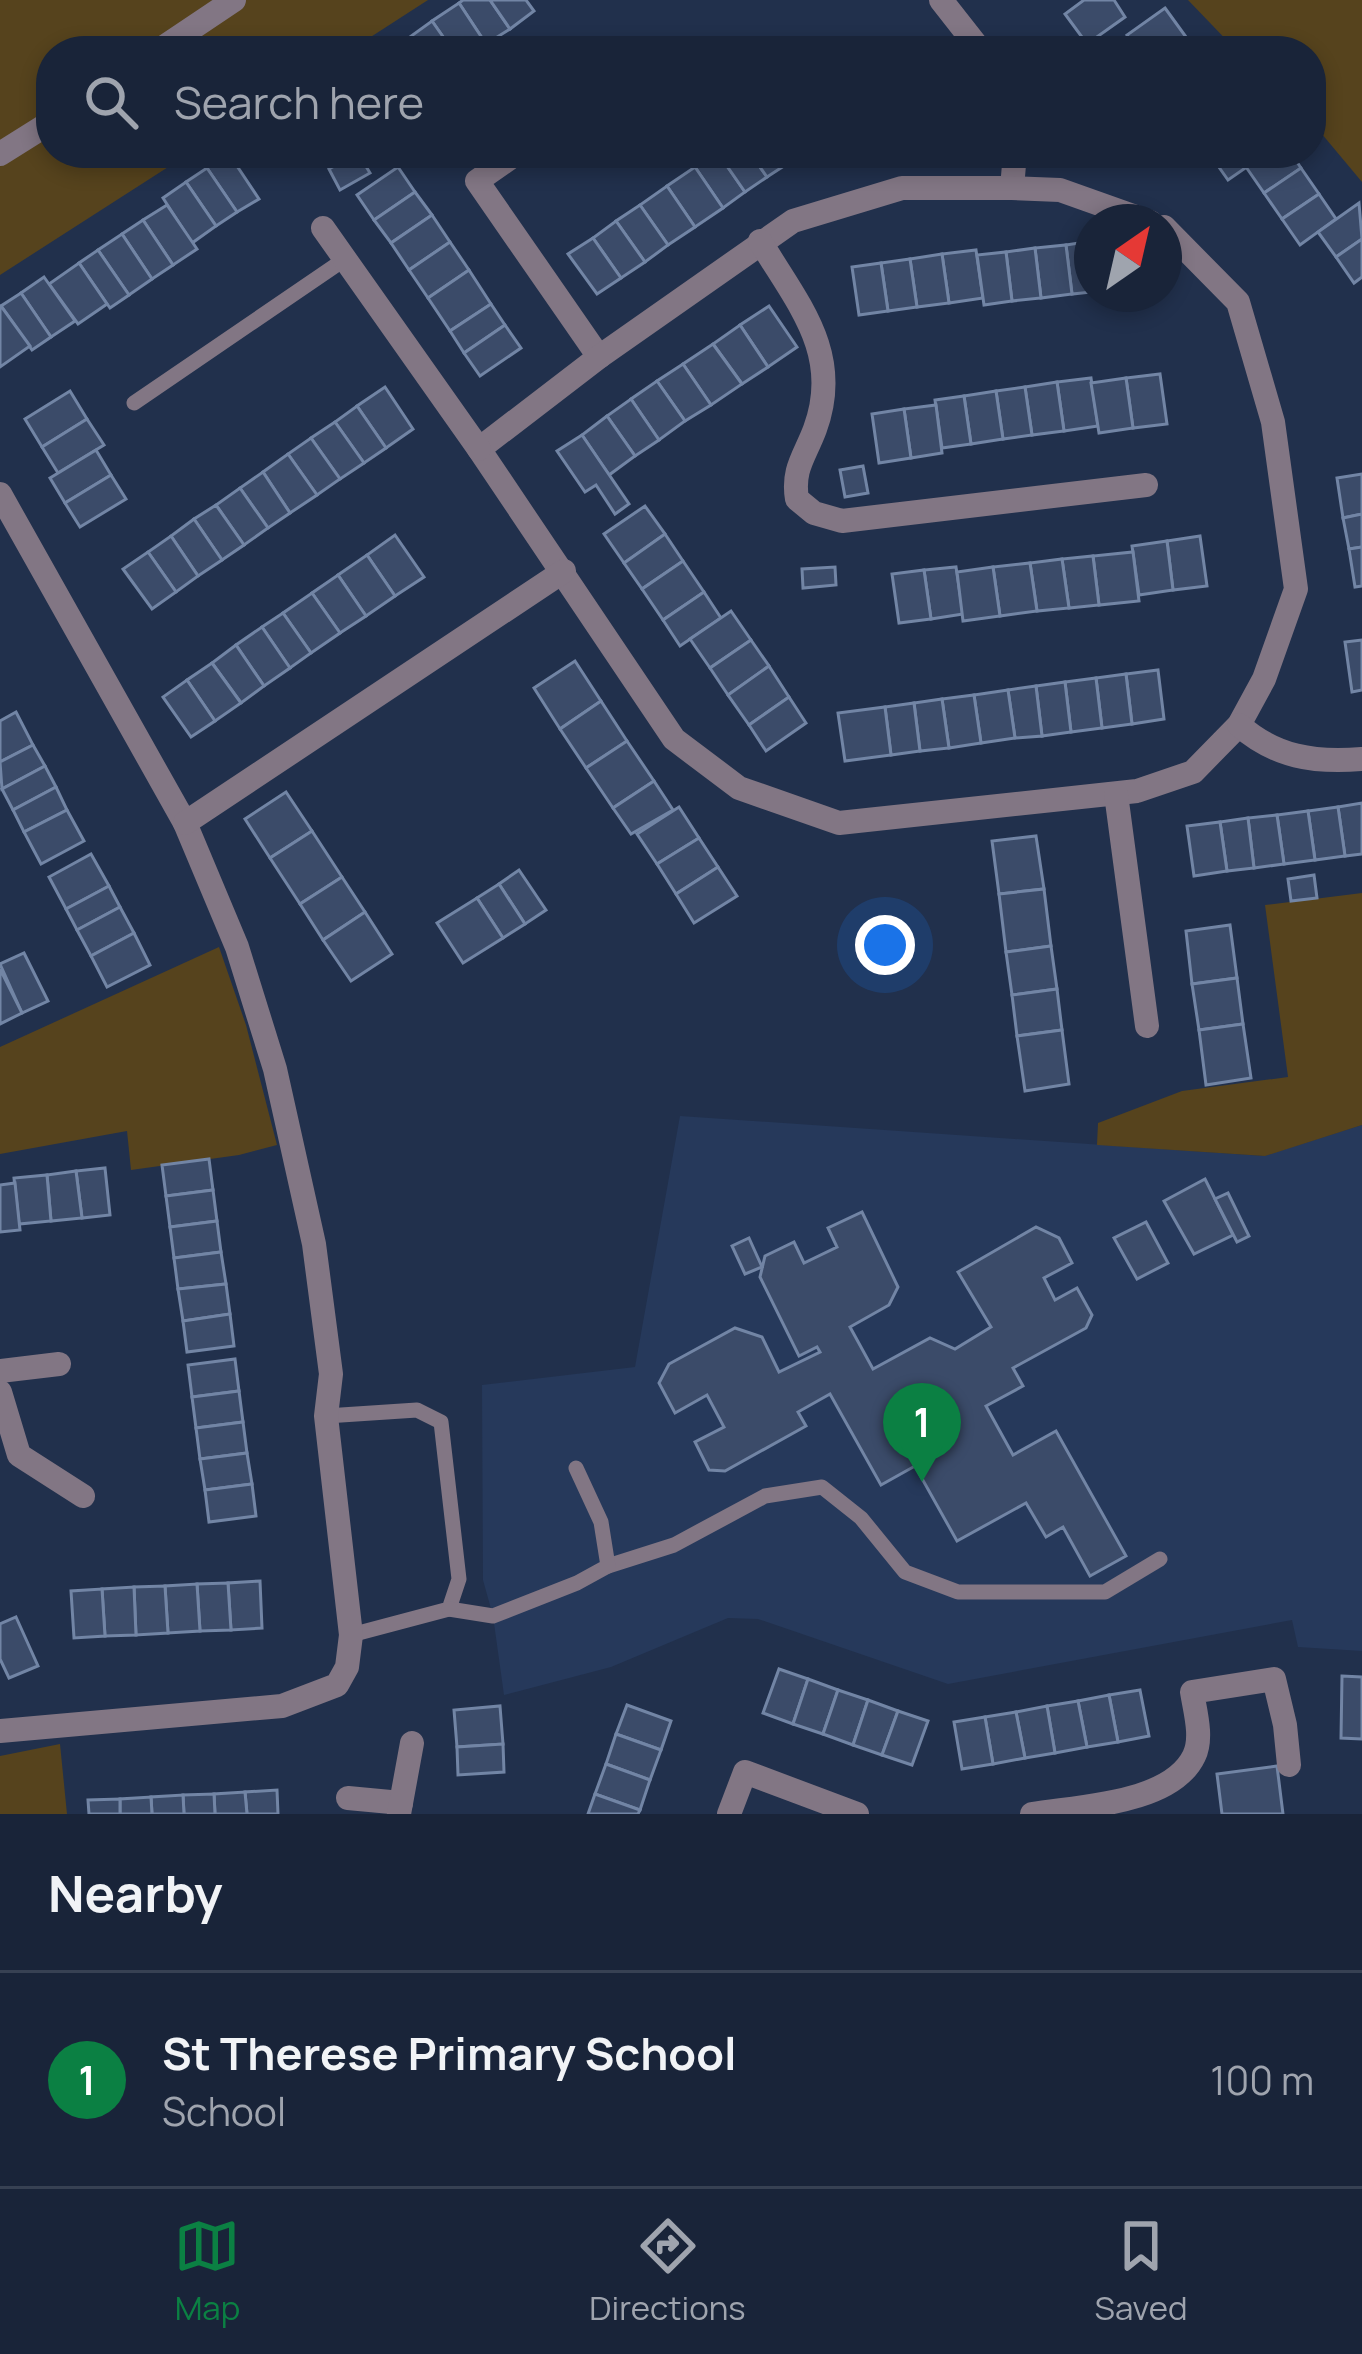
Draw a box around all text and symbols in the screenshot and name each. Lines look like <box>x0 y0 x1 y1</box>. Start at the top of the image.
search box <box>36 36 1326 168</box>
icon: search <box>78 69 144 135</box>
text: Search here <box>174 71 424 133</box>
north arrow <box>1074 204 1182 312</box>
your location <box>855 915 915 975</box>
pin: 1 <box>883 1383 961 1482</box>
text: Nearby <box>48 1858 223 1927</box>
text: St Therese Primary School <box>162 2022 737 2084</box>
text: 1 <box>78 2053 96 2107</box>
text: 100 m <box>1210 2053 1314 2107</box>
text: School <box>162 2084 286 2138</box>
tab: Map <box>174 2213 240 2330</box>
tab: Directions <box>589 2213 746 2330</box>
tab: Saved <box>1095 2213 1188 2330</box>

